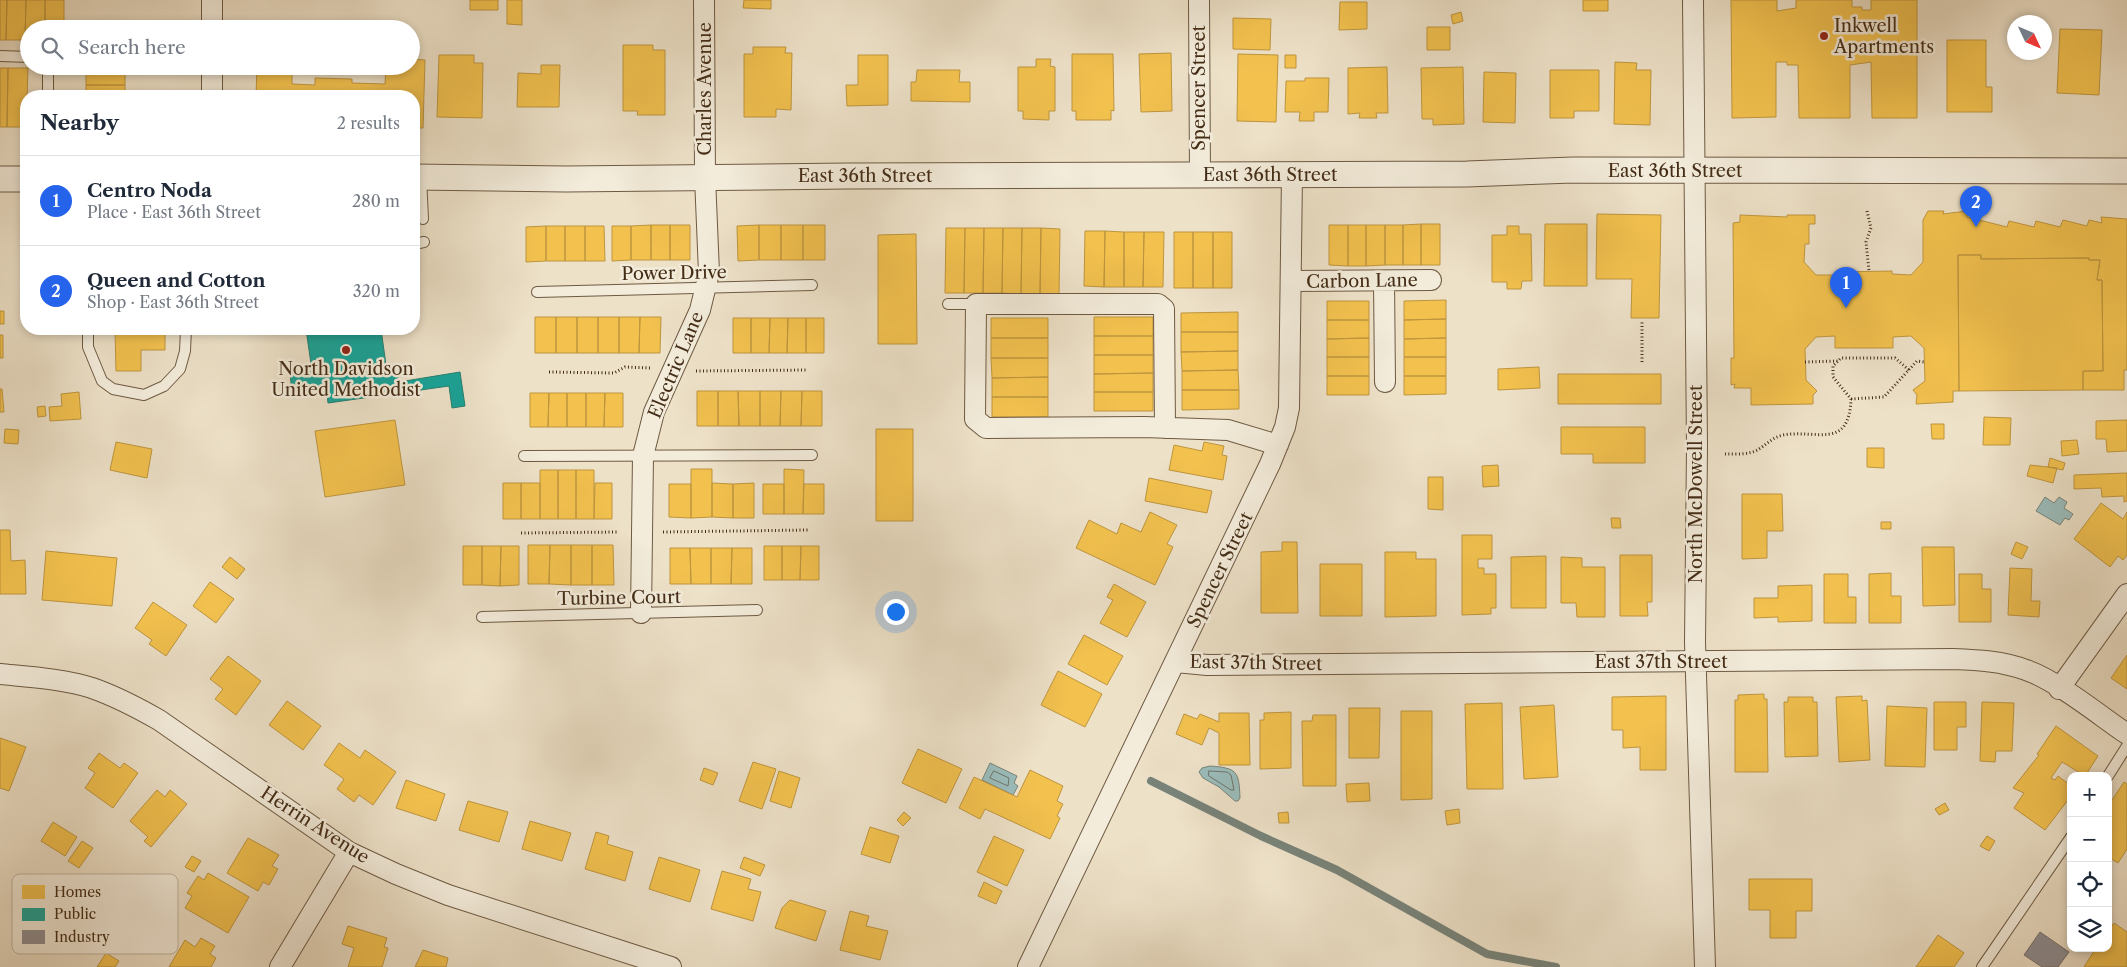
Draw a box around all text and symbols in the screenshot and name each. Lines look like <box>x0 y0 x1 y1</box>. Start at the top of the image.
place label: Inkwell Apartments <box>1833 15 1934 58</box>
north arrow <box>2007 15 2052 60</box>
search box <box>20 20 420 75</box>
street label: Charles Avenue <box>694 22 716 156</box>
street label: Spencer Street <box>1188 25 1210 151</box>
marker: Inkwell Apartments <box>1818 30 1830 42</box>
icon: search <box>38 34 66 62</box>
text: Search here <box>78 36 186 59</box>
text: Nearby <box>40 110 119 135</box>
text: 2 results <box>337 113 400 133</box>
street label: East 36th Street <box>1608 160 1743 182</box>
street label: East 36th Street <box>1203 164 1338 186</box>
street label: East 36th Street <box>798 165 933 187</box>
text: Centro Noda <box>87 179 212 202</box>
pin: 2 <box>1960 186 1992 227</box>
text: 1 <box>52 191 60 211</box>
text: 280 m <box>352 191 400 211</box>
text: Place · East 36th Street <box>87 202 261 222</box>
street label: Power Drive <box>621 261 727 285</box>
pin: 1 <box>1830 267 1862 308</box>
text: Queen and Cotton <box>87 269 266 292</box>
street label: Carbon Lane <box>1306 269 1418 293</box>
text: 2 <box>51 281 61 301</box>
text: 320 m <box>353 281 400 301</box>
text: Shop · East 36th Street <box>87 292 259 312</box>
street label: Electric Lane <box>644 308 708 422</box>
marker: North Davidson United Methodist <box>340 344 352 356</box>
place label: North Davidson United Methodist <box>271 358 421 401</box>
street label: North McDowell Street <box>1685 384 1707 583</box>
street label: Spencer Street <box>1183 508 1258 631</box>
street label: Turbine Court <box>557 586 682 610</box>
your location <box>883 599 909 625</box>
street label: East 37th Street <box>1189 651 1323 675</box>
street label: East 37th Street <box>1594 651 1728 673</box>
map controls <box>2067 772 2112 952</box>
button: + <box>2067 772 2112 817</box>
street label: Herrin Avenue <box>257 782 373 868</box>
button: − <box>2067 817 2112 862</box>
button: locate <box>2067 862 2112 907</box>
legend <box>12 874 178 954</box>
text: Homes <box>54 883 101 901</box>
text: Public <box>54 905 96 923</box>
button: layers <box>2067 907 2112 952</box>
text: Industry <box>54 928 110 946</box>

